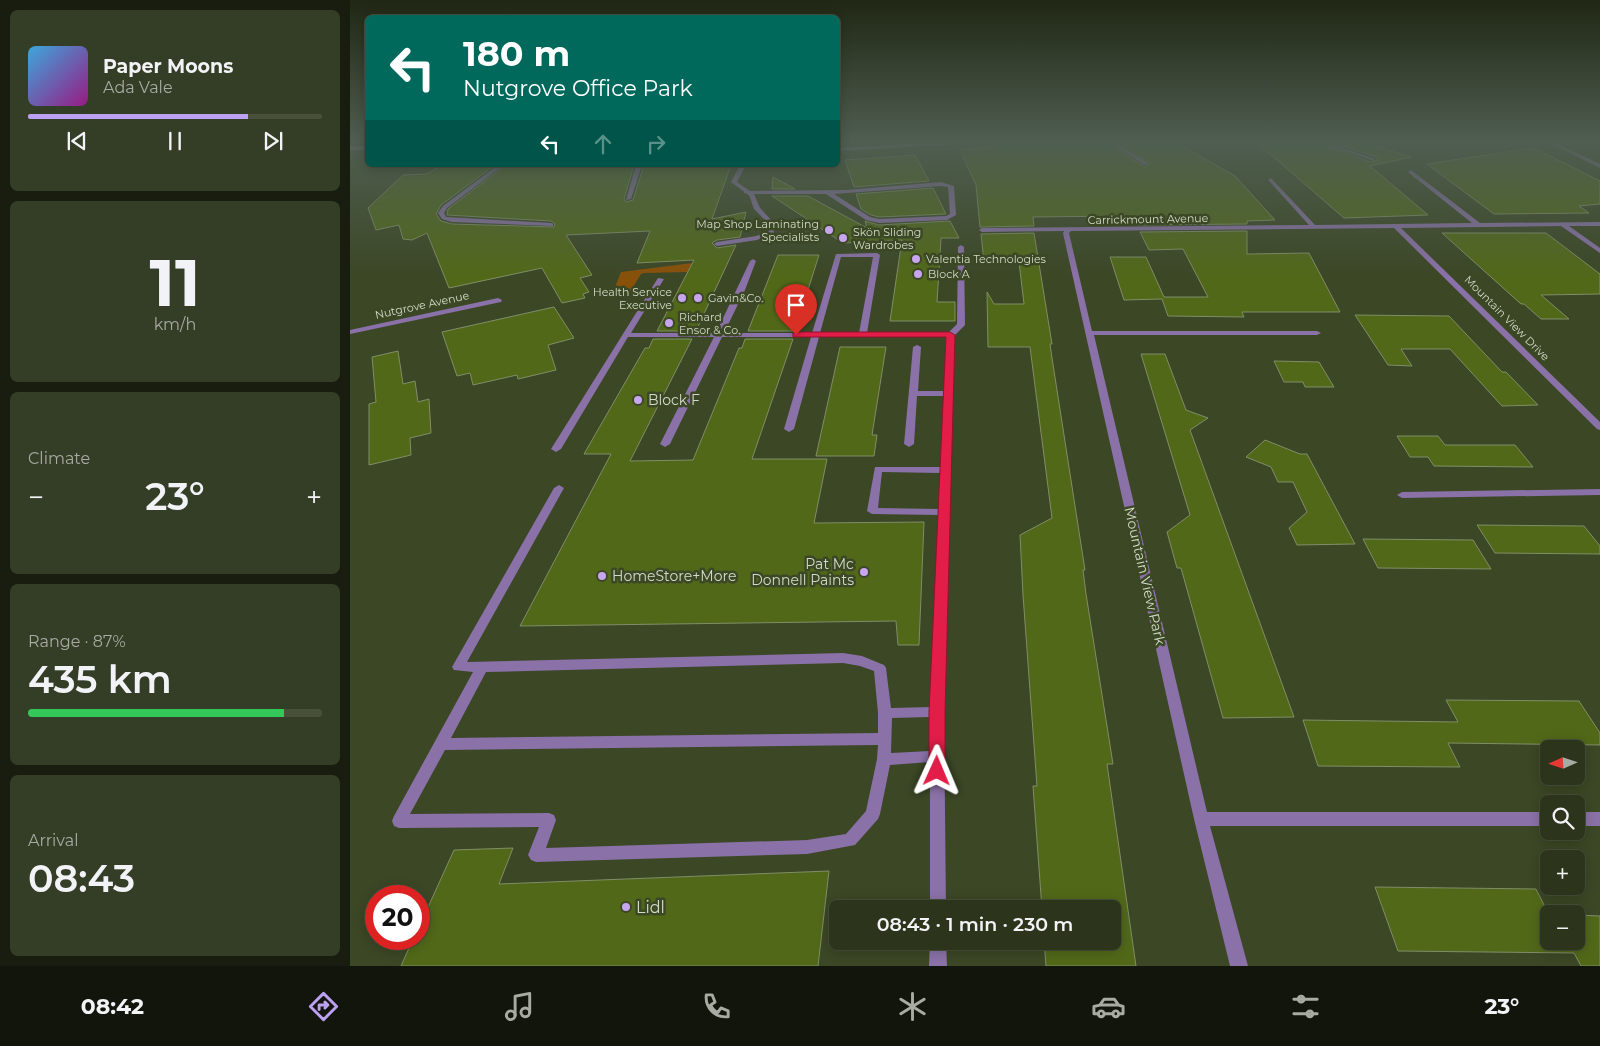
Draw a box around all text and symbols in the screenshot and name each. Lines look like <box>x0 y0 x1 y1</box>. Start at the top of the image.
text: 180 m <box>463 32 570 75</box>
icon: left <box>380 35 445 100</box>
text: Paper Moons <box>103 55 233 78</box>
text: Nutgrove Office Park <box>463 75 693 102</box>
text: Ada Vale <box>103 78 173 97</box>
icon: previous <box>63 127 91 155</box>
icon: pause <box>161 127 189 155</box>
icon: next <box>259 127 287 155</box>
icon: left <box>536 130 564 158</box>
icon: ahead <box>589 130 617 158</box>
icon: right <box>642 130 670 158</box>
street label: Carrickmount Avenue <box>1088 211 1209 227</box>
place label: Map Shop Laminating Specialists <box>696 217 820 244</box>
marker: Map Shop Laminating Specialists <box>823 224 835 236</box>
place label: Skön Sliding Wardrobes <box>853 225 921 252</box>
marker: Skön Sliding Wardrobes <box>837 232 849 244</box>
text: 11 <box>150 243 200 322</box>
place label: Valentia Technologies <box>926 252 1047 266</box>
marker: Valentia Technologies <box>910 253 922 265</box>
place label: Block A <box>928 267 970 281</box>
marker: Block A <box>912 268 924 280</box>
street label: Mountain View Drive <box>1462 273 1553 364</box>
pin <box>775 284 817 335</box>
place label: Health Service Executive <box>593 285 672 312</box>
street label: Nutgrove Avenue <box>374 288 471 322</box>
place label: Gavin&Co. <box>708 291 763 305</box>
icon: arrive <box>782 291 810 319</box>
marker: Health Service Executive <box>676 292 688 304</box>
marker: Gavin&Co. <box>692 292 704 304</box>
place label: Richard Ensor & Co. <box>679 310 740 337</box>
text: km/h <box>154 315 196 334</box>
marker: Richard Ensor & Co. <box>663 317 675 329</box>
place label: Block F <box>648 391 700 409</box>
marker: Block F <box>632 394 644 406</box>
text: Climate <box>28 449 90 468</box>
text: 23° <box>145 473 205 520</box>
text: − <box>28 480 44 514</box>
text: + <box>306 480 322 514</box>
street label: Mountain View Park <box>1120 505 1170 647</box>
place label: Pat Mc Donnell Paints <box>751 555 854 589</box>
marker: Pat Mc Donnell Paints <box>858 566 870 578</box>
place label: HomeStore+More <box>612 567 736 585</box>
marker: HomeStore+More <box>596 570 608 582</box>
text: Range · 87% <box>28 632 126 651</box>
text: 435 km <box>28 656 172 703</box>
north arrow <box>1540 740 1585 785</box>
map controls <box>1540 740 1585 950</box>
position arrow <box>910 744 962 796</box>
button: search <box>1540 795 1585 840</box>
text: Arrival <box>28 831 78 850</box>
button: + <box>1540 850 1585 895</box>
text: 08:43 <box>28 855 135 902</box>
speed limit sign: 20 <box>365 885 430 950</box>
place label: Lidl <box>636 898 665 917</box>
marker: Lidl <box>620 901 632 913</box>
button: − <box>1540 905 1585 950</box>
text: 08:43 · 1 min · 230 m <box>877 913 1073 936</box>
icon: directions <box>306 989 341 1024</box>
icon: music <box>502 989 537 1024</box>
icon: phone <box>699 989 734 1024</box>
icon: climate <box>895 989 930 1024</box>
icon: car <box>1091 989 1126 1024</box>
icon: filters <box>1288 989 1323 1024</box>
text: 08:42 <box>81 993 144 1020</box>
text: 23° <box>1484 993 1519 1020</box>

